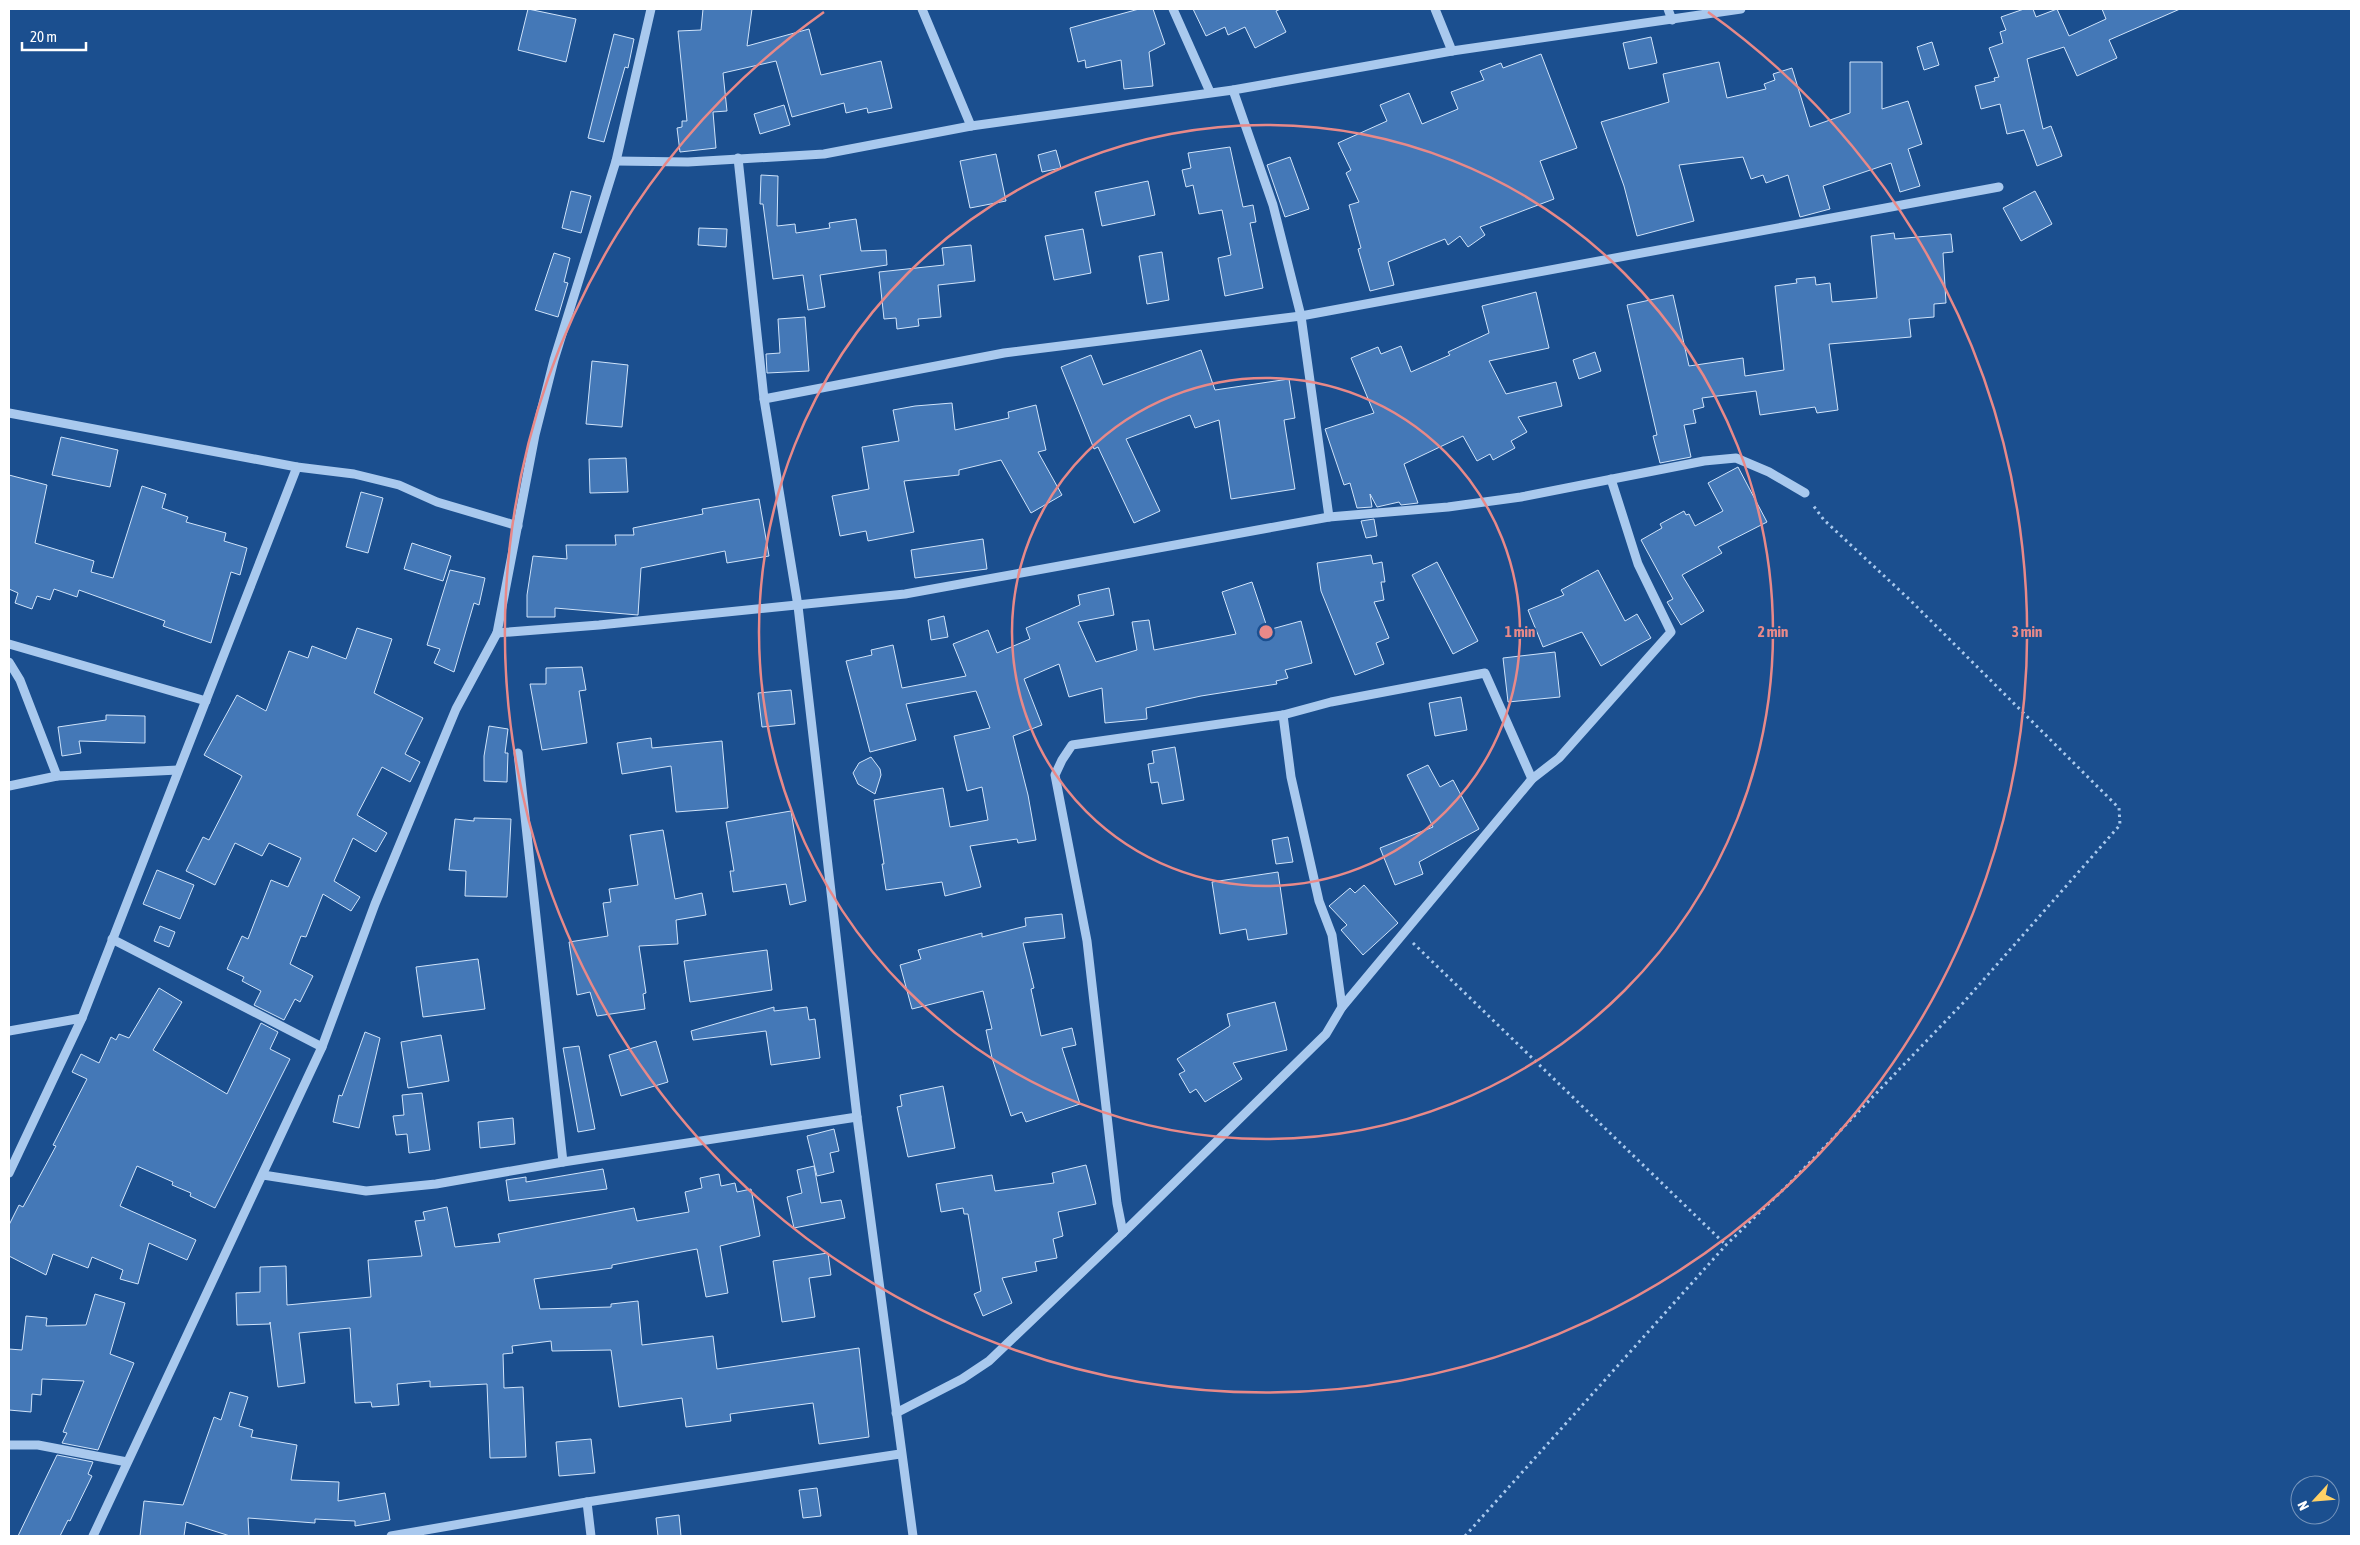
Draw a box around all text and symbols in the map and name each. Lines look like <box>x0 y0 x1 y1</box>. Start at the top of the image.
scale bar <box>22 20 86 52</box>
text: 20 m <box>30 28 57 45</box>
centre of rings <box>1257 623 1275 641</box>
text: 1 min <box>1505 623 1535 640</box>
text: 2 min <box>1758 623 1788 640</box>
text: 3 min <box>2012 623 2042 640</box>
north arrow <box>2290 1475 2340 1525</box>
text: N <box>2294 1498 2312 1513</box>

